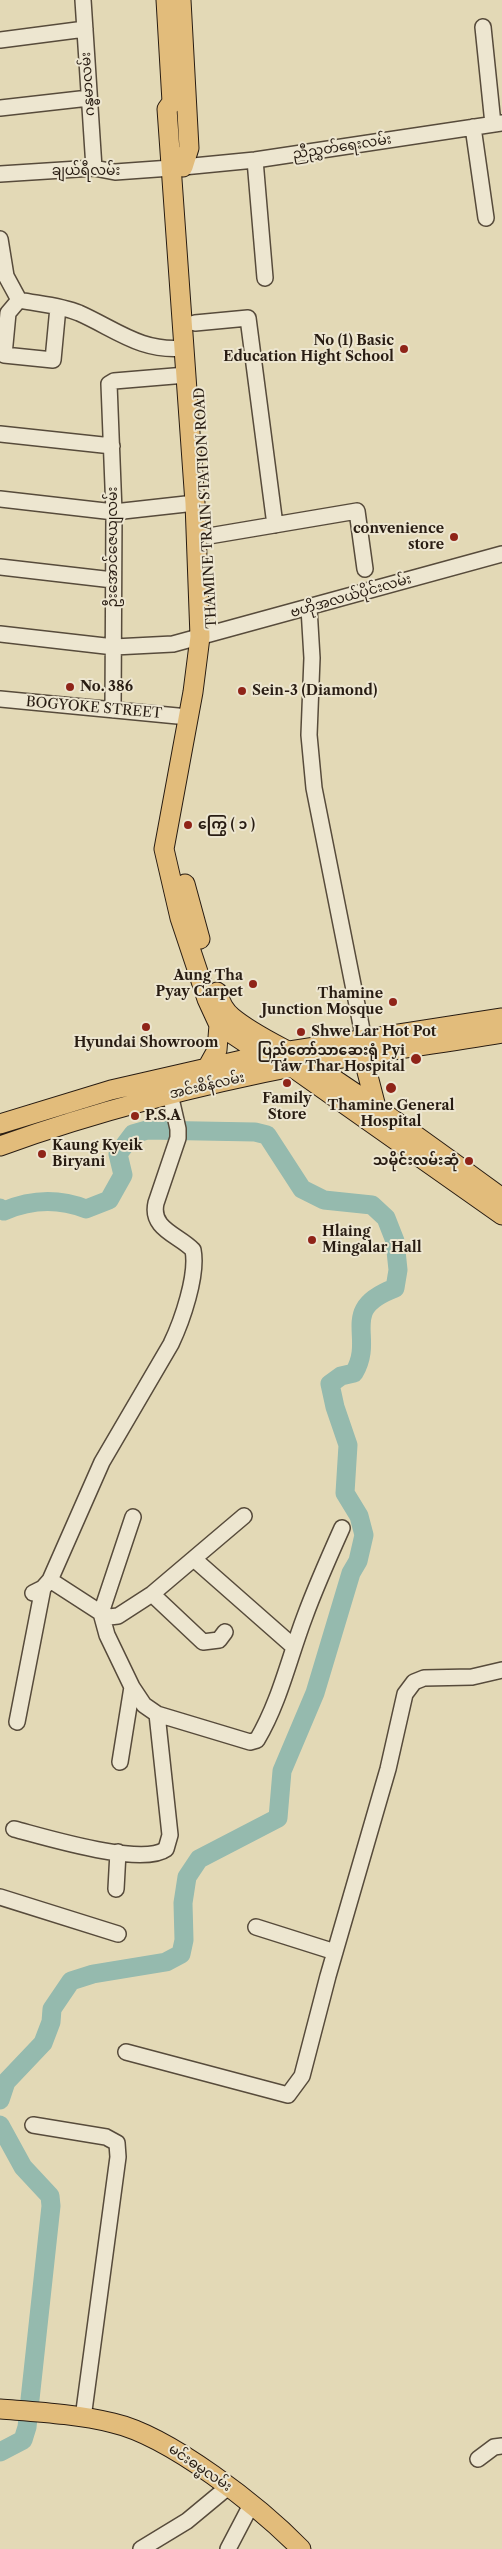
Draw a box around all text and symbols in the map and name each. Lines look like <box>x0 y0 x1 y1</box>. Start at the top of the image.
street label: ဂန္ဓမာလမ်း <box>77 51 99 117</box>
street label: ညီညွှတ်ရေးလမ်း <box>291 131 393 163</box>
street label: ချယ်ရီလမ်း <box>52 163 120 179</box>
place label: No (1) Basic Education Hight School <box>223 333 394 366</box>
marker: No (1) Basic Education Hight School <box>398 343 410 355</box>
street label: THAMINE TRAIN STATION ROAD <box>191 387 221 629</box>
street label: ဦးအောင်ဇေယျလမ်း <box>105 487 121 607</box>
place label: convenience store <box>353 521 444 554</box>
marker: convenience store <box>448 531 460 543</box>
street label: ဗဟိုအလယ်ပိုင်းလမ်း <box>289 571 413 621</box>
place label: No. 386 <box>80 679 133 695</box>
marker: No. 386 <box>64 681 76 693</box>
place label: Sein-3 (Diamond) <box>252 683 377 699</box>
marker: Sein-3 (Diamond) <box>236 685 248 697</box>
street label: BOGYOKE STREET <box>25 694 163 722</box>
place label: ကြွေ ( ၁ ) <box>198 817 255 833</box>
marker: ကြွေ ( ၁ ) <box>182 819 194 831</box>
place label: Aung Tha Pyay Carpet <box>155 968 243 1000</box>
marker: Aung Tha Pyay Carpet <box>247 978 259 990</box>
place label: Thamine Junction Mosque <box>262 986 383 1019</box>
marker: Thamine Junction Mosque <box>387 996 399 1008</box>
marker: Hyundai Showroom <box>140 1021 152 1033</box>
place label: Shwe Lar Hot Pot <box>311 1024 437 1040</box>
marker: Shwe Lar Hot Pot <box>295 1026 307 1038</box>
place label: Hyundai Showroom <box>74 1035 218 1051</box>
place label: ပြည်တော်သာဆေးရုံ Pyi Taw Thar Hospital <box>258 1043 405 1076</box>
marker: ပြည်တော်သာဆေးရုံ Pyi Taw Thar Hospital <box>409 1052 423 1066</box>
street label: အင်းစိန်လမ်း <box>168 1069 246 1103</box>
marker: Family Store <box>281 1077 293 1089</box>
marker: Thamine General Hospital <box>384 1081 398 1095</box>
place label: Family Store <box>262 1091 312 1124</box>
place label: Thamine General Hospital <box>328 1098 454 1130</box>
place label: P.S.A <box>145 1108 181 1124</box>
marker: P.S.A <box>129 1110 141 1122</box>
place label: Kaung Kyeik Biryani <box>52 1138 143 1170</box>
marker: Kaung Kyeik Biryani <box>36 1148 48 1160</box>
place label: သမိုင်းလမ်းဆုံ <box>373 1153 459 1169</box>
marker: သမိုင်းလမ်းဆုံ <box>463 1155 475 1167</box>
place label: Hlaing Mingalar Hall <box>322 1224 422 1256</box>
marker: Hlaing Mingalar Hall <box>306 1234 318 1246</box>
street label: မင်းဓမ္မလမ်း <box>165 2441 235 2495</box>

